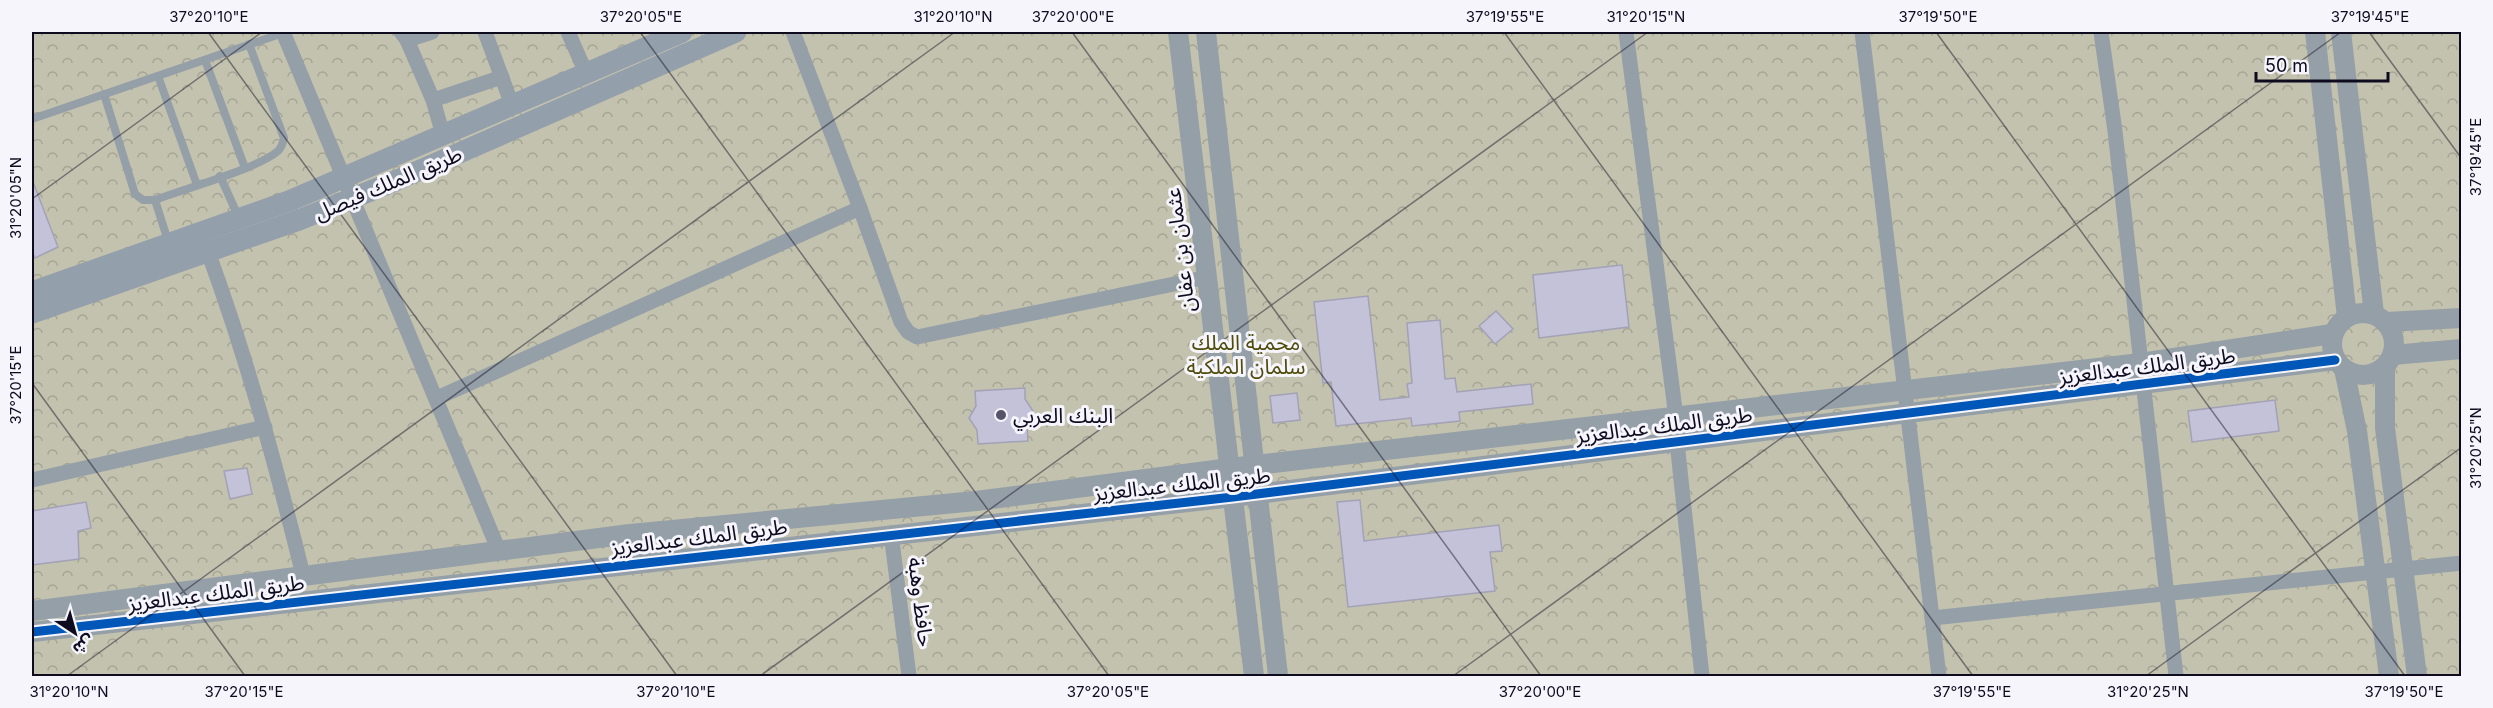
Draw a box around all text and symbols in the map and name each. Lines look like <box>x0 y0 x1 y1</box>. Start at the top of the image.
text: 37°20'10"E <box>169 7 249 26</box>
text: 37°20'05"E <box>600 7 682 26</box>
text: 31°20'10"N <box>913 7 993 26</box>
text: 37°20'00"E <box>1032 7 1114 26</box>
text: 37°19'55"E <box>1466 7 1544 26</box>
text: 31°20'15"N <box>1607 7 1685 26</box>
text: 37°19'50"E <box>1898 7 1978 26</box>
text: 37°19'45"E <box>2331 7 2409 26</box>
scale bar <box>2256 45 2388 83</box>
text: 50 m <box>2265 55 2308 76</box>
text: 37°19'45"E <box>2466 118 2485 196</box>
street label: طريق الملك فيصل <box>311 141 466 226</box>
text: 31°20'05"N <box>6 157 25 239</box>
street label: عثمان بن عفان <box>1160 186 1200 314</box>
park label: محمية الملك سلمان الملكية <box>1187 330 1305 379</box>
street label: طريق الملك عبدالعزيز <box>2056 343 2237 390</box>
text: 37°20'15"E <box>6 346 25 424</box>
street label: طريق الملك عبدالعزيز <box>1573 402 1754 449</box>
place label: البنك العربي <box>1013 403 1113 431</box>
text: 31°20'25"N <box>2466 407 2485 489</box>
marker: البنك العربي <box>994 408 1008 422</box>
street label: طريق الملك عبدالعزيز <box>1091 462 1272 507</box>
street label: طريق الملك عبدالعزيز <box>608 514 789 561</box>
street label: حافظ وهبة <box>903 556 939 648</box>
street label: طريق الملك عبدالعزيز <box>125 570 306 617</box>
north arrow <box>45 603 105 663</box>
text: ش <box>69 631 99 660</box>
text: 31°20'10"N <box>29 682 109 701</box>
text: 37°20'15"E <box>205 682 283 701</box>
text: 37°20'10"E <box>636 682 716 701</box>
text: 37°20'05"E <box>1067 682 1149 701</box>
text: 37°20'00"E <box>1499 682 1581 701</box>
text: 37°19'55"E <box>1933 682 2011 701</box>
text: 31°20'25"N <box>2107 682 2189 701</box>
text: 37°19'50"E <box>2364 682 2444 701</box>

